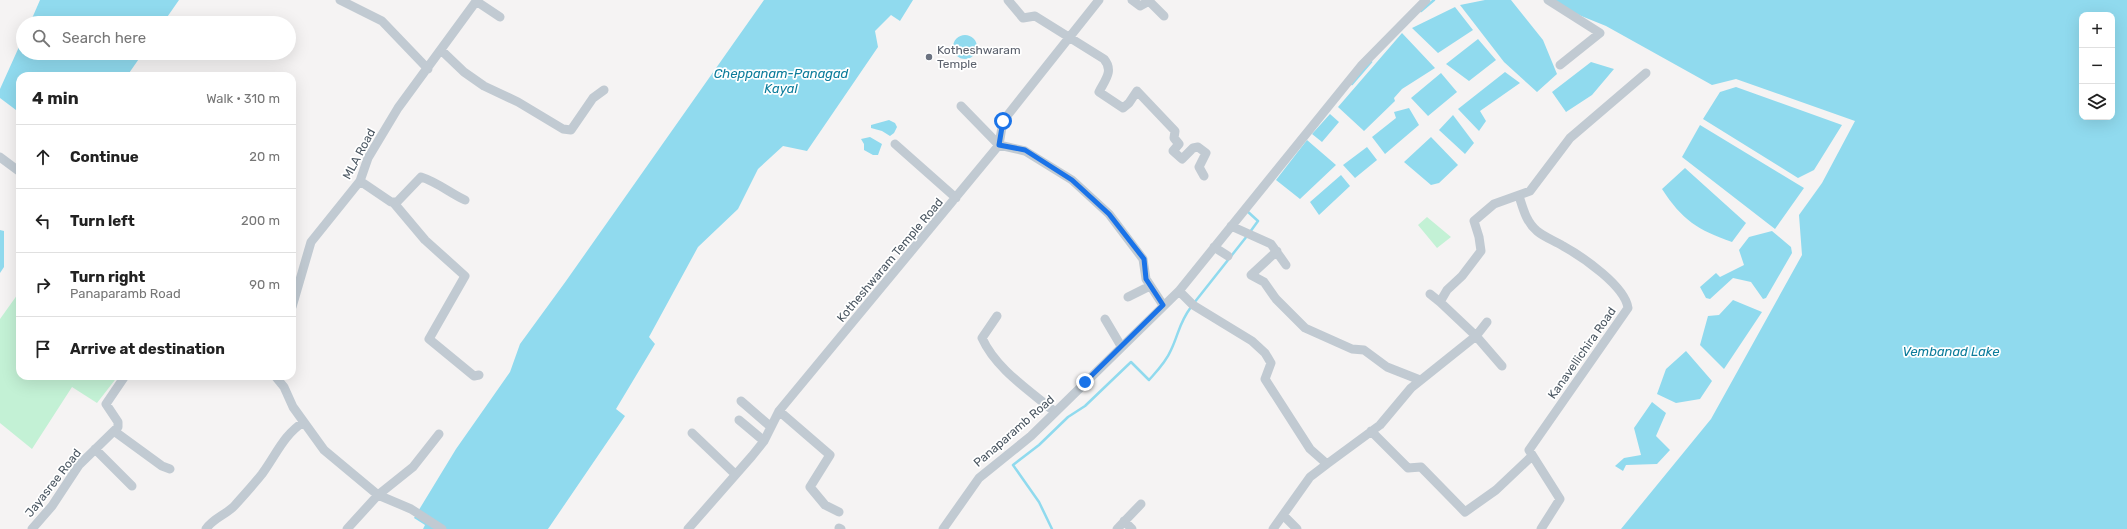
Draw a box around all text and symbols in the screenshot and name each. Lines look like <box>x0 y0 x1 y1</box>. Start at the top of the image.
map controls <box>2079 12 2115 120</box>
button: + <box>2079 12 2115 48</box>
search box <box>16 16 296 60</box>
icon: search <box>30 27 52 49</box>
text: Search here <box>62 29 146 47</box>
place label: Kotheshwaram Temple <box>937 43 1021 71</box>
button: − <box>2079 48 2115 84</box>
marker: Kotheshwaram Temple <box>924 52 934 62</box>
water label: Cheppanam-Panagad Kayal <box>714 66 849 96</box>
button: layers <box>2079 84 2115 120</box>
text: 4 min <box>32 88 79 108</box>
text: Walk · 310 m <box>206 91 280 106</box>
route start <box>994 112 1012 130</box>
street label: MLA Road <box>340 126 378 182</box>
icon: ahead <box>32 146 54 168</box>
text: Continue <box>70 148 139 166</box>
text: 20 m <box>249 149 280 164</box>
street label: Kotheshwaram Temple Road <box>834 195 946 325</box>
icon: left <box>32 210 54 232</box>
text: Turn left <box>70 212 135 230</box>
text: 200 m <box>241 213 280 228</box>
text: Turn right <box>70 268 145 286</box>
icon: right <box>32 274 54 296</box>
text: 90 m <box>249 277 280 292</box>
text: Panaparamb Road <box>70 286 181 301</box>
street label: Kanavellichira Road <box>1545 304 1619 402</box>
icon: arrive <box>32 338 54 360</box>
text: Arrive at destination <box>70 340 225 358</box>
water label: Vembanad Lake <box>1903 344 2000 359</box>
route end <box>1076 373 1094 391</box>
street label: Panaparamb Road <box>971 392 1057 470</box>
street label: Jayasree Road <box>22 446 84 520</box>

